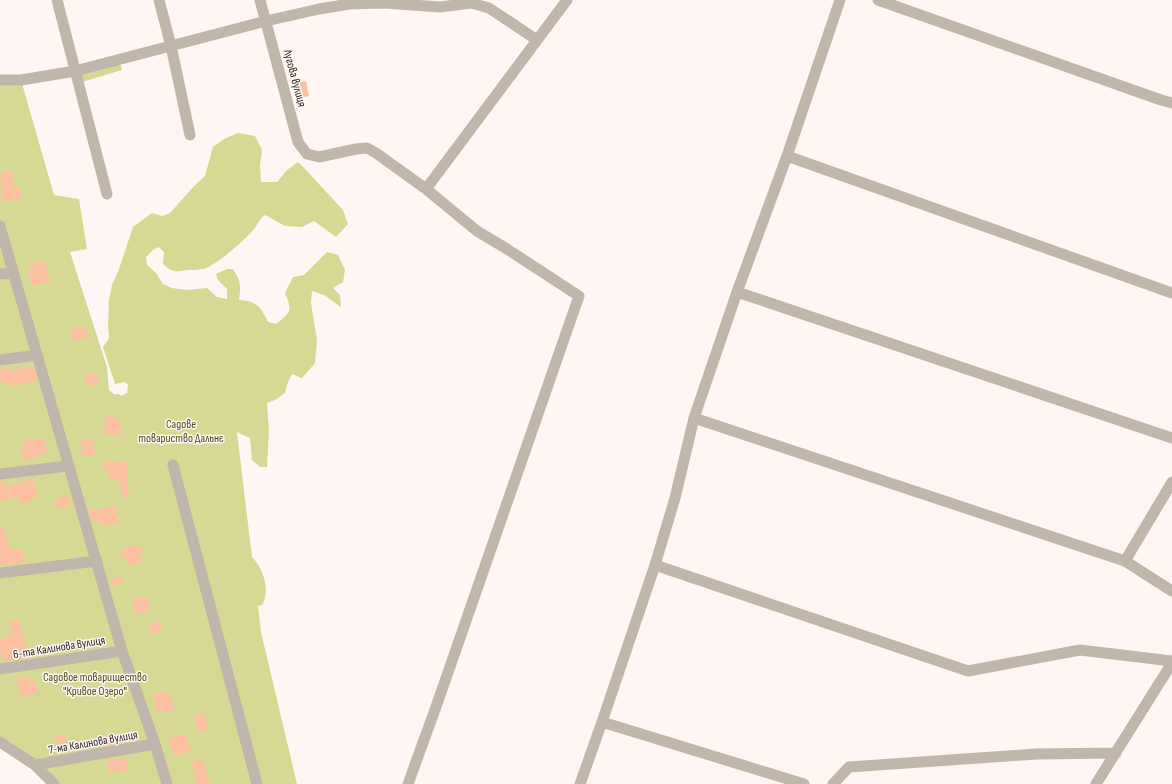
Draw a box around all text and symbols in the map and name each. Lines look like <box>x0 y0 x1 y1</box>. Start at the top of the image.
street label: Лугова вулиця <box>279 47 309 109</box>
park label: Садове товариство Дальнє <box>138 417 224 446</box>
street label: 6-та Калинова вулиця <box>12 633 107 662</box>
park label: Садовое товарищество "Кривое Озеро" <box>43 670 147 699</box>
street label: 7-ма Калинова вулиця <box>47 727 139 758</box>

